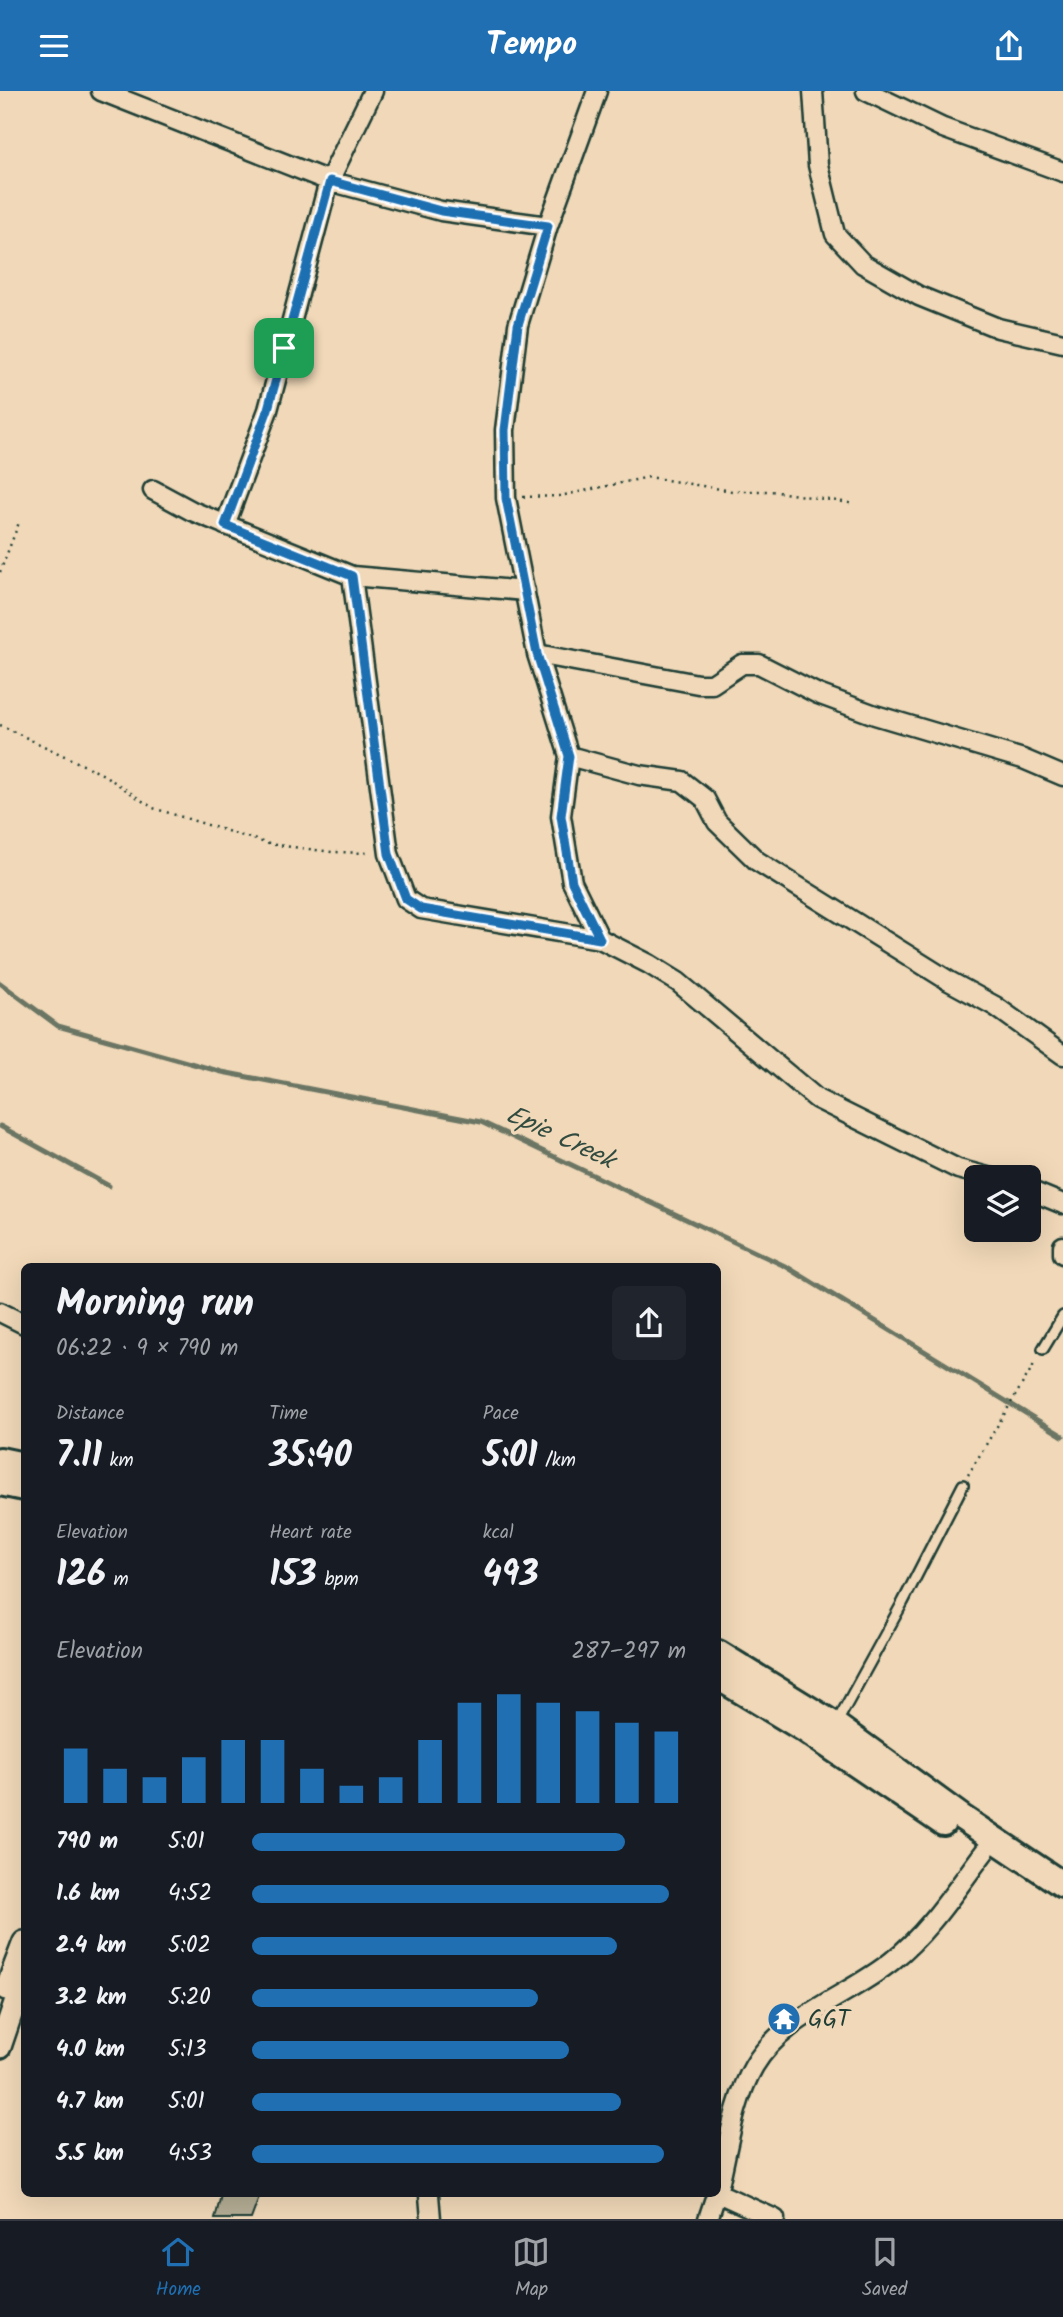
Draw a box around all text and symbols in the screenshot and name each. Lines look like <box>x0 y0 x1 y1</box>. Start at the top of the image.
text: Tempo <box>486 20 577 71</box>
icon: menu <box>35 27 73 65</box>
icon: share <box>990 27 1028 65</box>
pin <box>254 318 314 378</box>
icon: arrive <box>265 329 303 367</box>
water label: Epie Creek <box>499 1095 625 1183</box>
map controls <box>964 1165 1041 1242</box>
button: layers <box>964 1165 1041 1242</box>
text: Morning run <box>56 1275 254 1335</box>
button: share <box>612 1286 686 1360</box>
text: 06:22 · 9 × 790 m <box>56 1331 238 1367</box>
text: Distance <box>56 1399 124 1429</box>
text: Time <box>269 1399 308 1429</box>
text: Pace <box>483 1399 519 1429</box>
text: 7.11 <box>56 1429 102 1485</box>
text: 35:40 <box>269 1429 352 1485</box>
text: 5:01 <box>483 1429 538 1485</box>
text: km <box>102 1446 134 1476</box>
text: /km <box>538 1446 576 1476</box>
text: Elevation <box>56 1518 128 1548</box>
text: Heart rate <box>269 1518 352 1548</box>
text: kcal <box>483 1518 514 1548</box>
text: 126 <box>56 1548 106 1604</box>
text: 153 <box>269 1548 317 1604</box>
text: 493 <box>483 1548 539 1604</box>
text: m <box>106 1565 129 1595</box>
text: bpm <box>317 1565 359 1595</box>
text: Elevation <box>56 1634 143 1670</box>
text: 287–297 m <box>571 1634 686 1670</box>
text: 790 m <box>56 1824 118 1860</box>
text: 5:01 <box>168 1824 205 1860</box>
text: 1.6 km <box>56 1876 120 1912</box>
text: 4:52 <box>168 1876 212 1912</box>
text: 2.4 km <box>56 1928 126 1964</box>
text: 5:02 <box>168 1928 211 1964</box>
text: 3.2 km <box>56 1980 126 2016</box>
text: 5:20 <box>168 1980 211 2016</box>
temple icon: GGT <box>765 2000 803 2038</box>
place label: GGT <box>808 2000 852 2039</box>
text: 4.0 km <box>56 2032 125 2068</box>
text: 5:13 <box>168 2032 206 2068</box>
text: 4.7 km <box>56 2084 124 2120</box>
text: 5:01 <box>168 2084 205 2120</box>
text: 5.5 km <box>56 2136 124 2172</box>
text: 4:53 <box>168 2136 212 2172</box>
tab: Home <box>156 2233 201 2305</box>
tab: Map <box>512 2233 550 2305</box>
tab: Saved <box>862 2233 907 2305</box>

